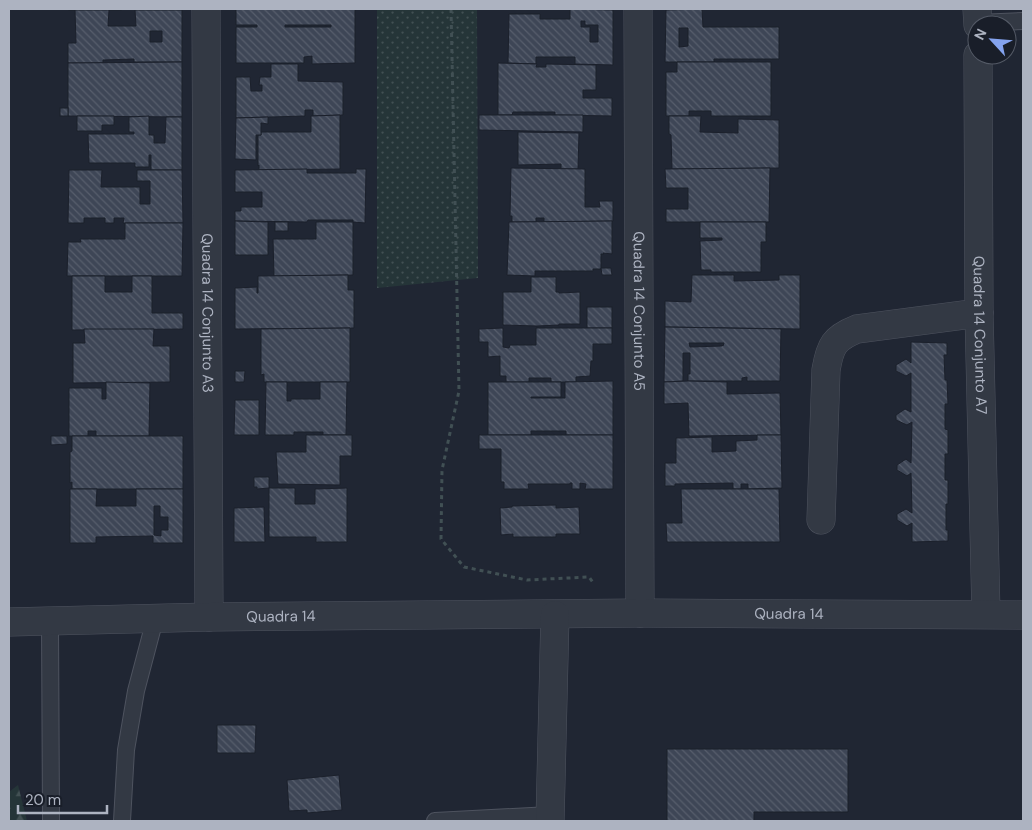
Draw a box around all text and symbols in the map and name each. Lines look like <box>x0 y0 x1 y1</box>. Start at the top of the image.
north arrow <box>967 15 1017 65</box>
text: N <box>970 26 991 43</box>
street label: Quadra 14 Conjunto A5 <box>629 231 649 391</box>
street label: Quadra 14 Conjunto A3 <box>197 233 218 393</box>
street label: Quadra 14 Conjunto A7 <box>969 256 991 415</box>
street label: Quadra 14 <box>754 604 824 624</box>
street label: Quadra 14 <box>246 606 316 627</box>
scale bar <box>18 782 106 814</box>
text: 20 m <box>25 790 61 810</box>

